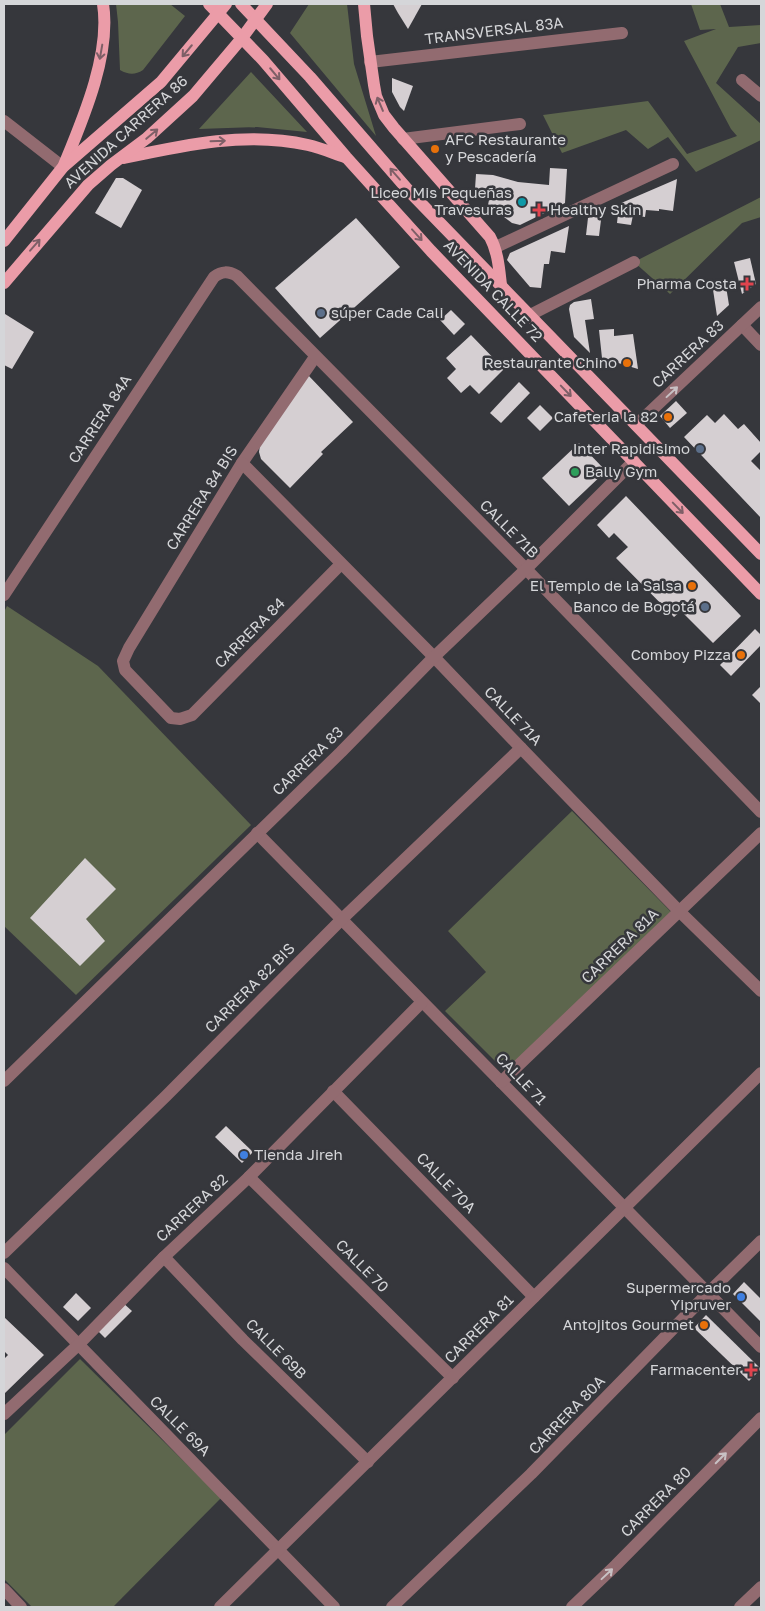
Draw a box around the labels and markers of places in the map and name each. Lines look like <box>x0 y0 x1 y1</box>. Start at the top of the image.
place label: AFC Restaurante y Pescadería <box>445 130 566 165</box>
marker: AFC Restaurante y Pescadería <box>429 143 441 155</box>
place label: Liceo Mis Pequeñas Travesuras <box>370 183 512 218</box>
marker: Liceo Mis Pequeñas Travesuras <box>516 196 528 208</box>
place label: Healthy Skin <box>550 200 641 218</box>
marker: Healthy Skin <box>532 203 546 217</box>
place label: Pharma Costa <box>636 274 737 292</box>
marker: Pharma Costa <box>741 278 753 290</box>
place label: súper Cade Cali <box>331 303 443 321</box>
marker: súper Cade Cali <box>315 307 327 319</box>
place label: Restaurante Chino <box>483 353 617 371</box>
marker: Restaurante Chino <box>621 357 633 369</box>
place label: Cafeteria la 82 <box>554 407 658 425</box>
marker: Cafeteria la 82 <box>662 411 674 423</box>
place label: Inter Rapidisimo <box>573 439 690 457</box>
marker: Inter Rapidisimo <box>694 443 706 455</box>
place label: Bally Gym <box>585 462 657 480</box>
marker: Bally Gym <box>569 466 581 478</box>
place label: El Templo de la Salsa <box>530 576 682 594</box>
marker: El Templo de la Salsa <box>686 580 698 592</box>
place label: Banco de Bogotá <box>573 597 695 615</box>
marker: Banco de Bogotá <box>699 601 711 613</box>
place label: Comboy Pizza <box>631 645 731 663</box>
marker: Comboy Pizza <box>735 649 747 661</box>
place label: Tienda Jireh <box>254 1145 343 1163</box>
marker: Tienda Jireh <box>238 1149 250 1161</box>
place label: Supermercado Yipruver <box>626 1278 731 1313</box>
marker: Supermercado Yipruver <box>735 1291 747 1303</box>
place label: Antojitos Gourmet <box>563 1315 694 1333</box>
marker: Antojitos Gourmet <box>698 1319 710 1331</box>
place label: Farmacenter <box>650 1360 741 1378</box>
marker: Farmacenter <box>745 1364 757 1376</box>

